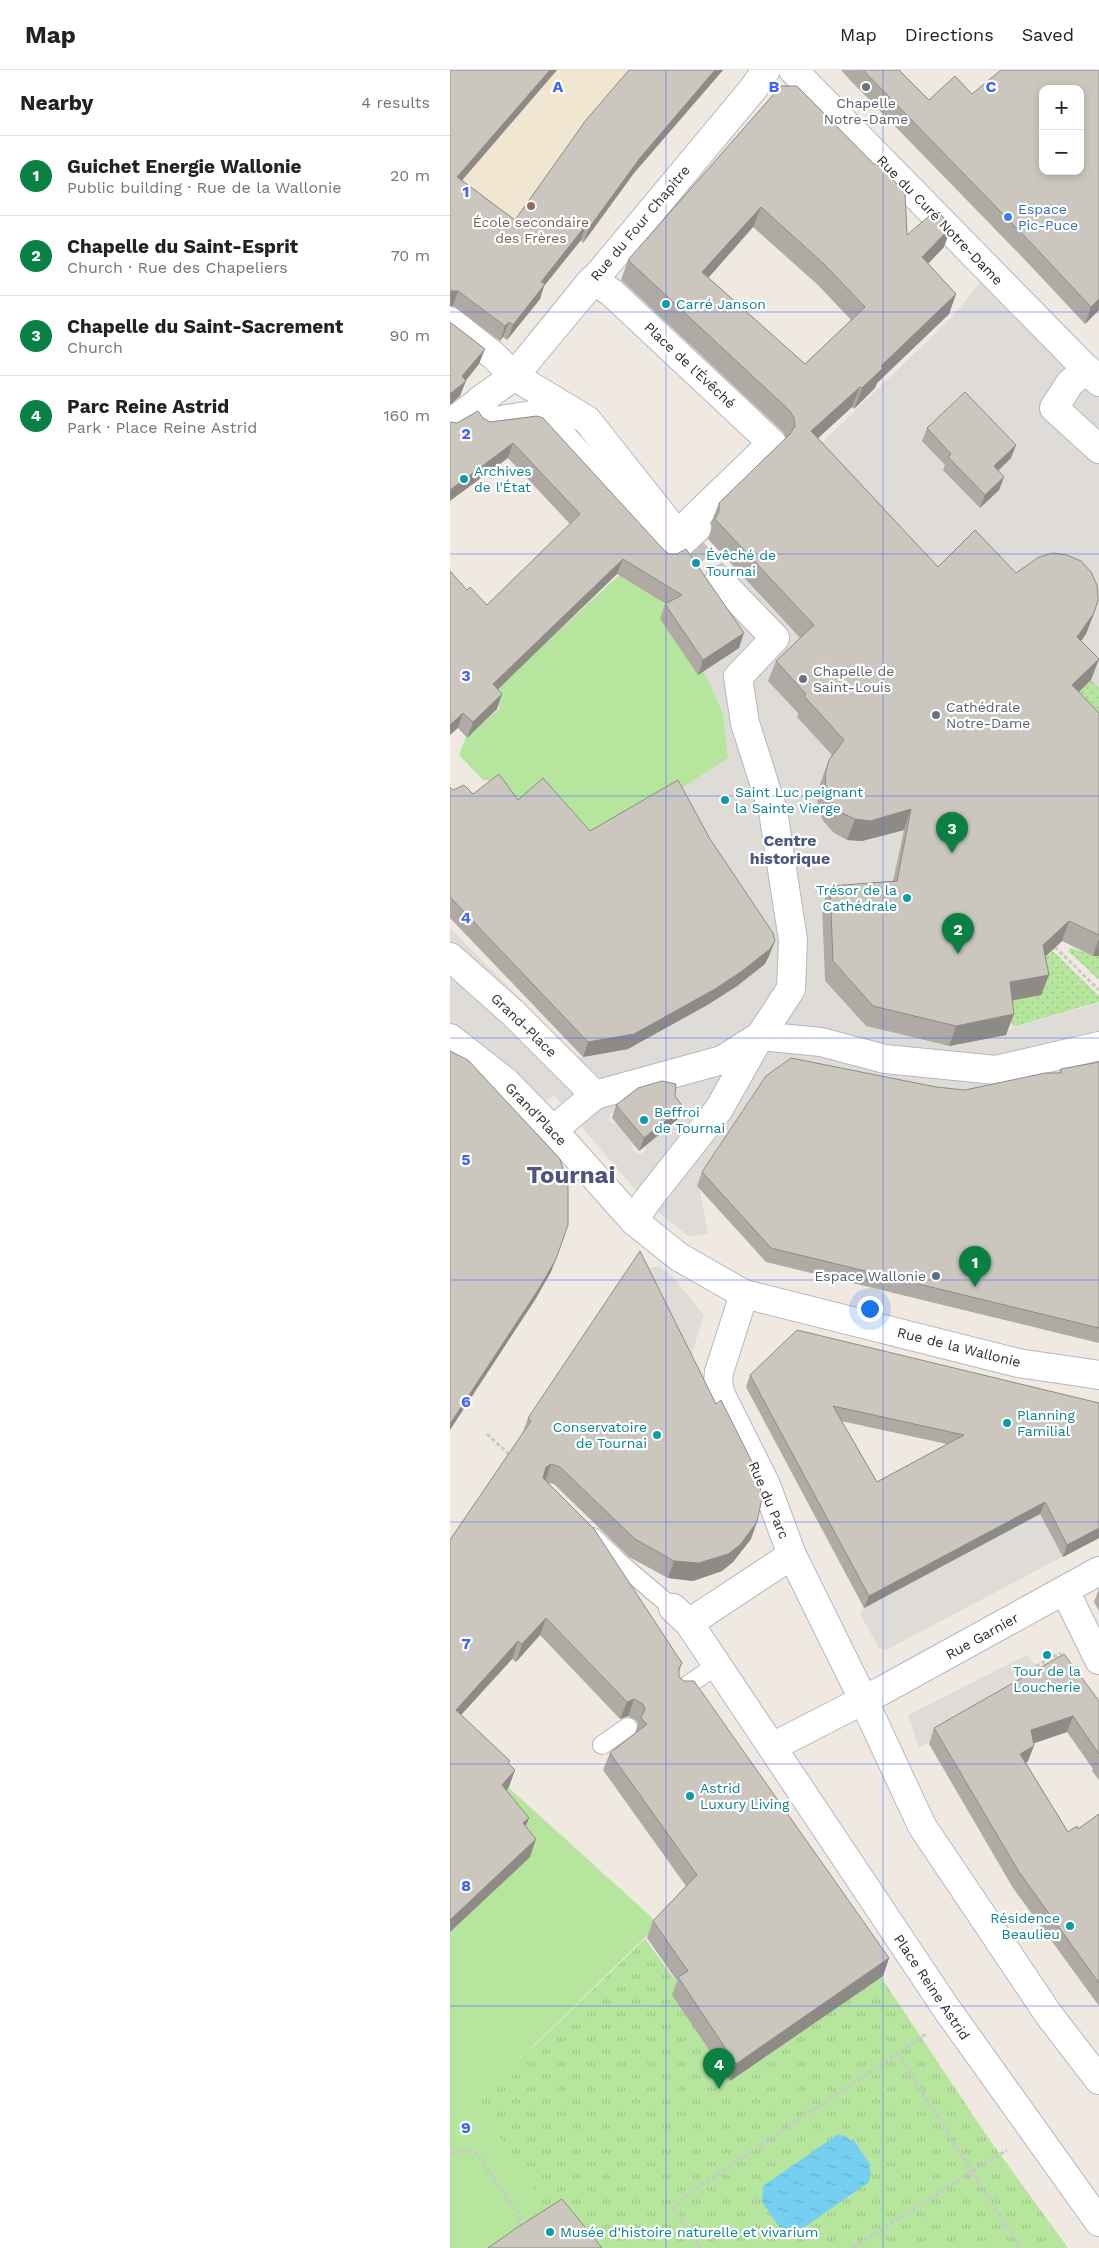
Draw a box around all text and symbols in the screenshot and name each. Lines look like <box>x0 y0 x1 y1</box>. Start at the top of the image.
text: Map <box>25 21 76 49</box>
text: Map <box>840 24 877 45</box>
text: Directions <box>905 24 994 45</box>
text: Saved <box>1022 24 1074 45</box>
text: A <box>553 77 564 96</box>
text: B <box>769 77 780 96</box>
text: C <box>986 77 997 96</box>
marker: Chapelle Notre-Dame <box>860 81 872 93</box>
map controls <box>1039 85 1084 175</box>
button: + <box>1039 85 1084 130</box>
text: Nearby <box>20 90 93 115</box>
text: 4 results <box>361 93 430 112</box>
place label: Chapelle Notre-Dame <box>824 95 908 127</box>
button: − <box>1039 130 1084 175</box>
street label: Rue du Curé Notre-Dame <box>874 152 1006 288</box>
text: Guichet Energie Wallonie <box>67 155 302 178</box>
street label: Rue du Four Chapitre <box>587 162 693 284</box>
text: 1 <box>33 166 39 185</box>
text: 20 m <box>390 166 430 185</box>
text: Public building · Rue de la Wallonie <box>67 178 342 197</box>
text: 1 <box>463 182 469 201</box>
marker: École secondaire des Frères <box>525 200 537 212</box>
place label: Espace Pic-Puce <box>1018 201 1078 233</box>
marker: Espace Pic-Puce <box>1002 211 1014 223</box>
place label: École secondaire des Frères <box>473 214 589 246</box>
text: Chapelle du Saint-Esprit <box>67 235 298 258</box>
text: 2 <box>31 246 41 265</box>
text: 70 m <box>391 246 430 265</box>
text: Church · Rue des Chapeliers <box>67 258 288 277</box>
place label: Carré Janson <box>676 296 766 312</box>
marker: Carré Janson <box>660 298 672 310</box>
text: Chapelle du Saint-Sacrement <box>67 315 343 338</box>
street label: Place de l'Évêché <box>641 319 739 411</box>
text: 3 <box>31 326 41 345</box>
text: 90 m <box>389 326 430 345</box>
text: Church <box>67 338 123 357</box>
text: Parc Reine Astrid <box>67 395 229 418</box>
text: 4 <box>31 406 41 425</box>
text: 160 m <box>383 406 430 425</box>
text: Park · Place Reine Astrid <box>67 418 257 437</box>
text: 2 <box>461 424 471 443</box>
place label: Archives de l'État <box>474 463 532 495</box>
marker: Archives de l'État <box>458 473 470 485</box>
place label: Évêché de Tournai <box>706 547 776 579</box>
marker: Évêché de Tournai <box>690 557 702 569</box>
place label: Chapelle de Saint-Louis <box>813 663 894 695</box>
text: 3 <box>461 666 471 685</box>
marker: Chapelle de Saint-Louis <box>797 673 809 685</box>
place label: Cathédrale Notre-Dame <box>946 699 1030 731</box>
marker: Cathédrale Notre-Dame <box>930 709 942 721</box>
place label: Saint Luc peignant la Sainte Vierge <box>735 784 863 816</box>
marker: Saint Luc peignant la Sainte Vierge <box>719 794 731 806</box>
pin: 3 <box>936 812 968 853</box>
district label: Centre historique <box>750 831 830 868</box>
place label: Trésor de la Cathédrale <box>816 882 897 914</box>
marker: Trésor de la Cathédrale <box>901 892 913 904</box>
text: 4 <box>461 908 471 927</box>
pin: 2 <box>942 913 974 954</box>
street label: Grand-Place <box>488 990 560 1060</box>
street label: Grand'Place <box>502 1079 570 1149</box>
place label: Beffroi de Tournai <box>654 1104 725 1136</box>
marker: Beffroi de Tournai <box>638 1114 650 1126</box>
text: 5 <box>461 1150 471 1169</box>
district label: Tournai <box>527 1161 615 1189</box>
pin: 1 <box>959 1246 991 1287</box>
place label: Espace Wallonie <box>814 1268 926 1284</box>
marker: Espace Wallonie <box>930 1270 942 1282</box>
your location <box>857 1296 883 1322</box>
street label: Rue de la Wallonie <box>896 1324 1022 1370</box>
text: 6 <box>461 1392 471 1411</box>
place label: Planning Familial <box>1017 1407 1075 1439</box>
marker: Planning Familial <box>1001 1417 1013 1429</box>
place label: Conservatoire de Tournai <box>553 1419 647 1451</box>
marker: Conservatoire de Tournai <box>651 1429 663 1441</box>
street label: Rue du Parc <box>745 1459 793 1541</box>
street label: Rue Garnier <box>943 1609 1021 1663</box>
text: 7 <box>461 1634 471 1653</box>
marker: Tour de la Loucherie <box>1041 1649 1053 1661</box>
place label: Tour de la Loucherie <box>1013 1663 1081 1695</box>
place label: Astrid Luxury Living <box>700 1780 790 1812</box>
marker: Astrid Luxury Living <box>684 1790 696 1802</box>
text: 8 <box>461 1876 471 1895</box>
place label: Résidence Beaulieu <box>990 1910 1060 1942</box>
marker: Résidence Beaulieu <box>1064 1920 1076 1932</box>
street label: Place Reine Astrid <box>891 1931 973 2043</box>
pin: 4 <box>703 2048 735 2089</box>
text: 9 <box>461 2118 471 2137</box>
place label: Musée d'histoire naturelle et vivarium <box>560 2224 818 2240</box>
marker: Musée d'histoire naturelle et vivarium <box>544 2226 556 2238</box>

